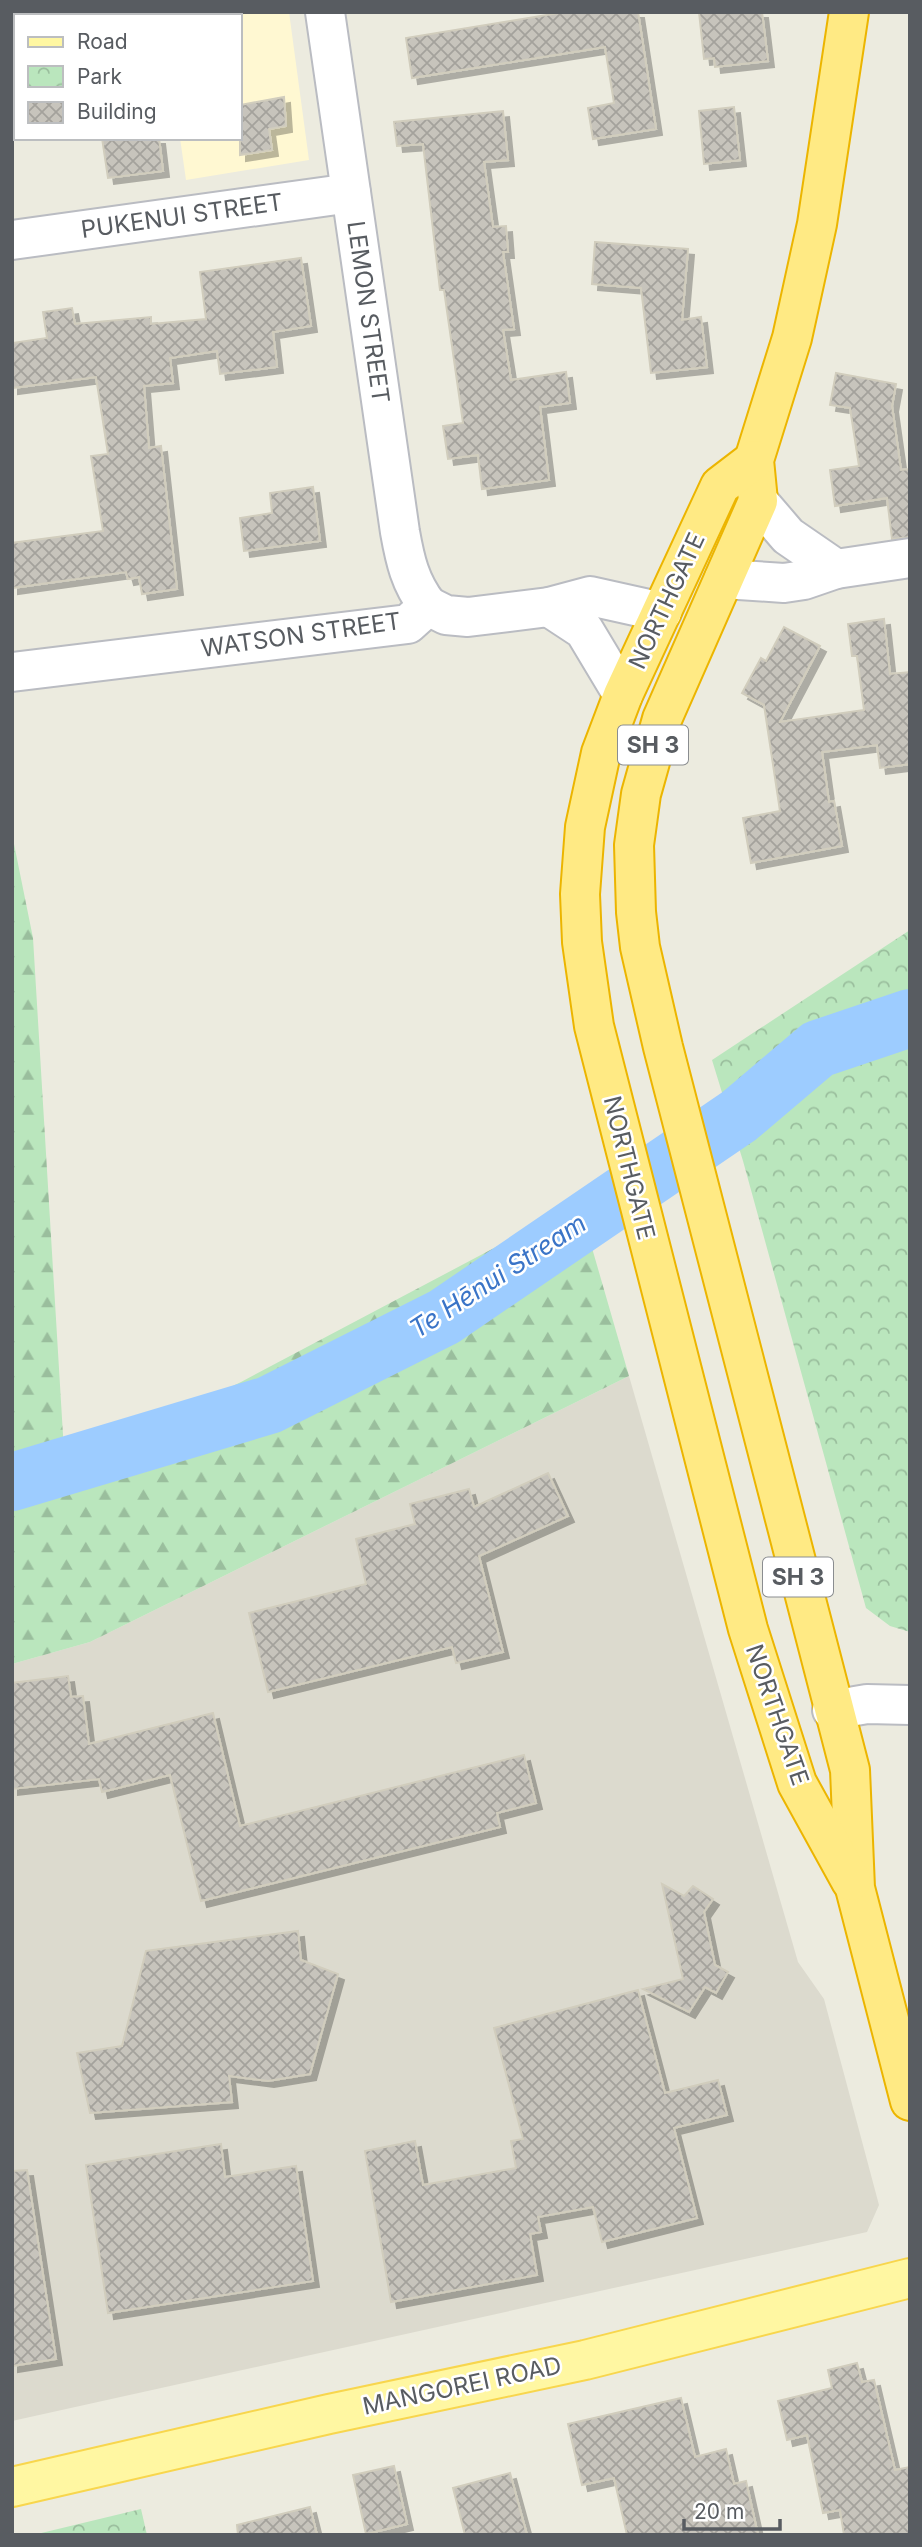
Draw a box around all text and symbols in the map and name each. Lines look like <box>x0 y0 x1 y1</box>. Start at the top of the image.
legend <box>14 14 242 140</box>
text: Road <box>77 29 128 54</box>
text: Park <box>77 64 122 89</box>
text: Building <box>77 99 157 124</box>
street label: PUKENUI STREET <box>79 187 285 244</box>
street label: LEMON STREET <box>341 219 396 405</box>
street label: NORTHGATE <box>622 528 711 674</box>
street label: WATSON STREET <box>199 606 403 663</box>
road number: SH 3 <box>618 726 688 764</box>
street label: NORTHGATE <box>598 1093 661 1243</box>
water label: Te Hēnui Stream <box>404 1207 592 1344</box>
road number: SH 3 <box>763 1558 833 1596</box>
street label: NORTHGATE <box>740 1641 815 1789</box>
street label: MANGOREI ROAD <box>360 2350 564 2421</box>
scale bar <box>684 2488 780 2532</box>
text: 20 m <box>694 2499 744 2524</box>

